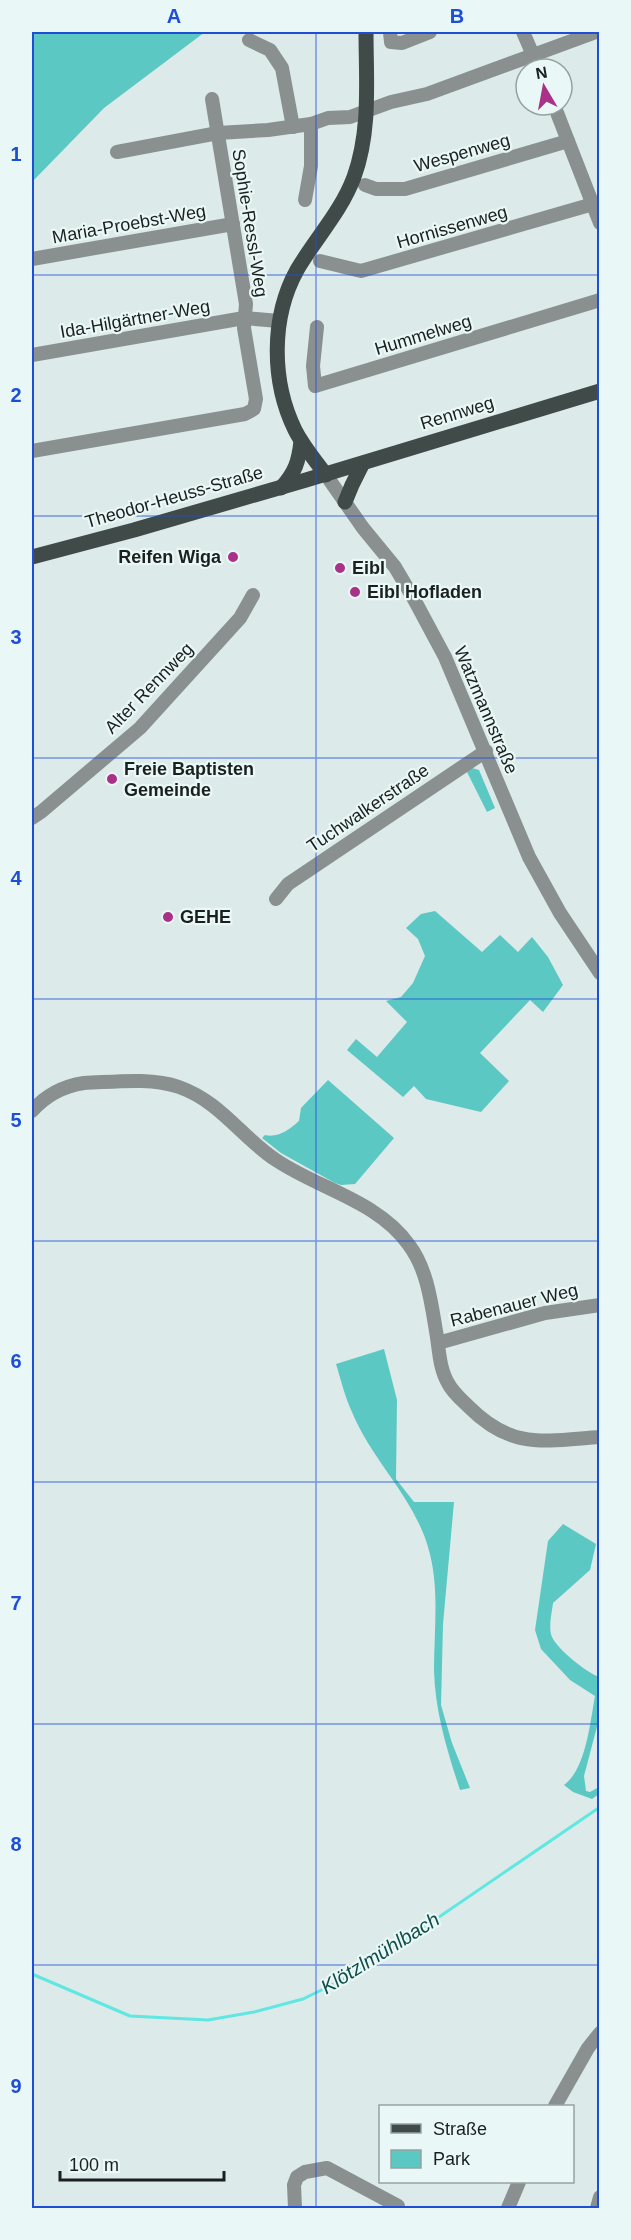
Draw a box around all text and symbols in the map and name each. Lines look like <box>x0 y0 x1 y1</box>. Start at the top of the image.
text: A <box>167 5 181 27</box>
text: B <box>450 5 464 27</box>
north arrow <box>514 57 574 117</box>
text: N <box>534 63 549 82</box>
street label: Wespenweg <box>412 130 512 176</box>
text: 1 <box>10 143 22 165</box>
street label: Sophie-Ressl-Weg <box>228 147 272 299</box>
street label: Maria-Proebst-Weg <box>51 201 207 247</box>
street label: Hornissenweg <box>394 202 510 252</box>
street label: Ida-Hilgärtner-Weg <box>59 296 211 342</box>
street label: Hummelweg <box>372 311 474 359</box>
text: 2 <box>10 384 22 406</box>
street label: Rennweg <box>418 392 496 434</box>
street label: Theodor-Heuss-Straße <box>83 462 265 532</box>
place label: Reifen Wiga <box>118 547 222 567</box>
marker: Reifen Wiga <box>226 550 240 564</box>
place label: Eibl <box>352 558 385 578</box>
marker: Eibl <box>333 561 347 575</box>
place label: Eibl Hofladen <box>367 582 482 602</box>
marker: Eibl Hofladen <box>348 585 362 599</box>
text: 3 <box>10 626 22 648</box>
street label: Alter Rennweg <box>101 639 197 737</box>
street label: Watzmannstraße <box>450 643 522 777</box>
place label: Freie Baptisten Gemeinde <box>124 759 254 800</box>
street label: Tuchwalkerstraße <box>303 760 433 856</box>
marker: Freie Baptisten Gemeinde <box>105 772 119 786</box>
text: 4 <box>10 867 22 889</box>
place label: GEHE <box>180 907 231 927</box>
marker: GEHE <box>161 910 175 924</box>
text: 5 <box>10 1109 22 1131</box>
street label: Rabenauer Weg <box>448 1279 580 1331</box>
text: 6 <box>10 1350 22 1372</box>
text: 7 <box>10 1592 22 1614</box>
text: 8 <box>10 1833 22 1855</box>
water label: Klötzlmühlbach <box>317 1908 443 1998</box>
text: 9 <box>10 2075 22 2097</box>
legend <box>379 2105 574 2183</box>
text: Straße <box>433 2119 487 2139</box>
scale bar <box>60 2144 224 2182</box>
text: Park <box>433 2149 471 2169</box>
text: 100 m <box>69 2155 119 2175</box>

